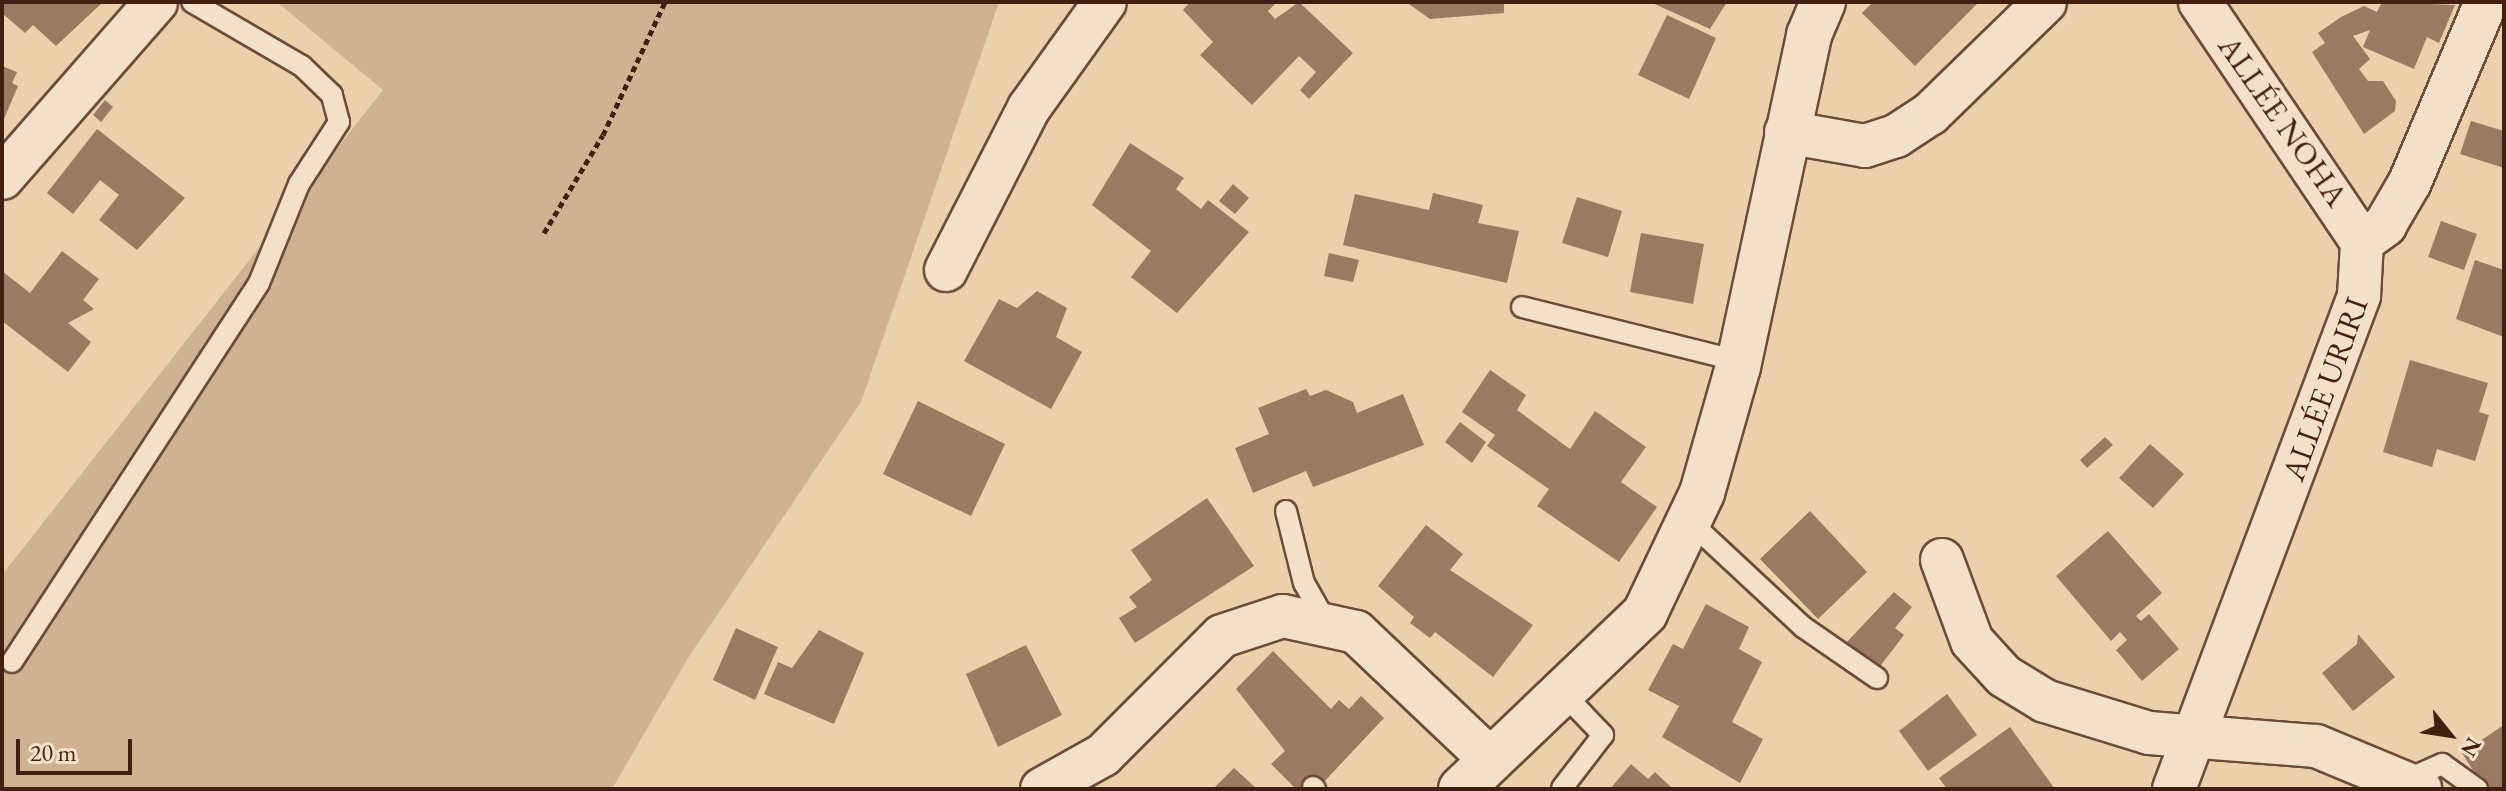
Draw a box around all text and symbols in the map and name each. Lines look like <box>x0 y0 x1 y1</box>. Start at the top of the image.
street label: ALLÉE NOHA <box>2210 28 2356 214</box>
street label: ALLÉE URIRI <box>2274 292 2376 486</box>
north arrow <box>2410 695 2490 775</box>
scale bar <box>20 723 136 773</box>
text: N <box>2454 732 2488 762</box>
text: 20 m <box>30 737 77 768</box>

